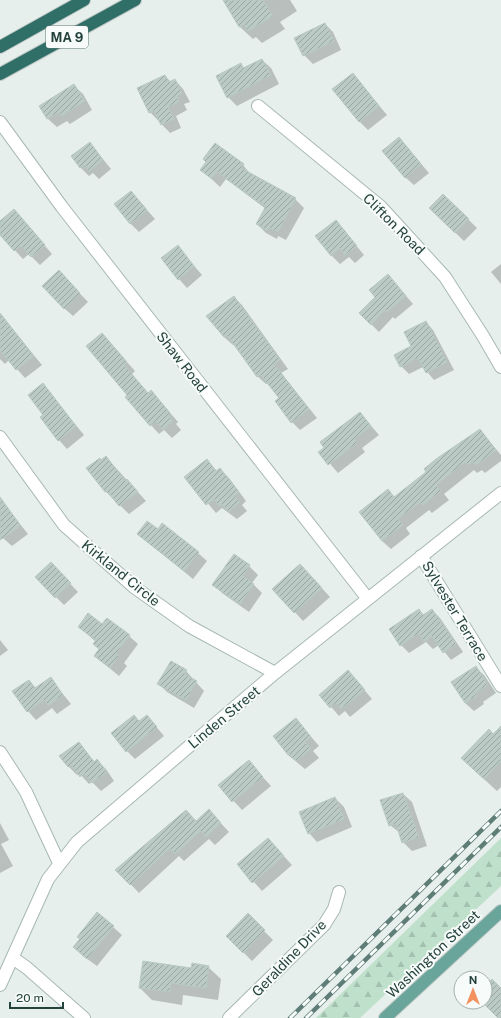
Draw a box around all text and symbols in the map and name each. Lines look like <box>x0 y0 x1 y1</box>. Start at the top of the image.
road number: MA 9 <box>46 26 88 48</box>
street label: Clifton Road <box>360 190 428 258</box>
street label: Shaw Road <box>153 329 211 395</box>
street label: Kirkland Circle <box>79 537 163 609</box>
street label: Sylvester Terrace <box>419 558 491 664</box>
street label: Linden Street <box>185 682 263 752</box>
street label: Washington Street <box>383 907 483 1001</box>
street label: Geraldine Drive <box>249 916 329 999</box>
north arrow <box>453 970 493 1010</box>
text: N <box>469 974 477 986</box>
scale bar <box>10 984 63 1010</box>
text: 20 m <box>16 991 44 1005</box>

